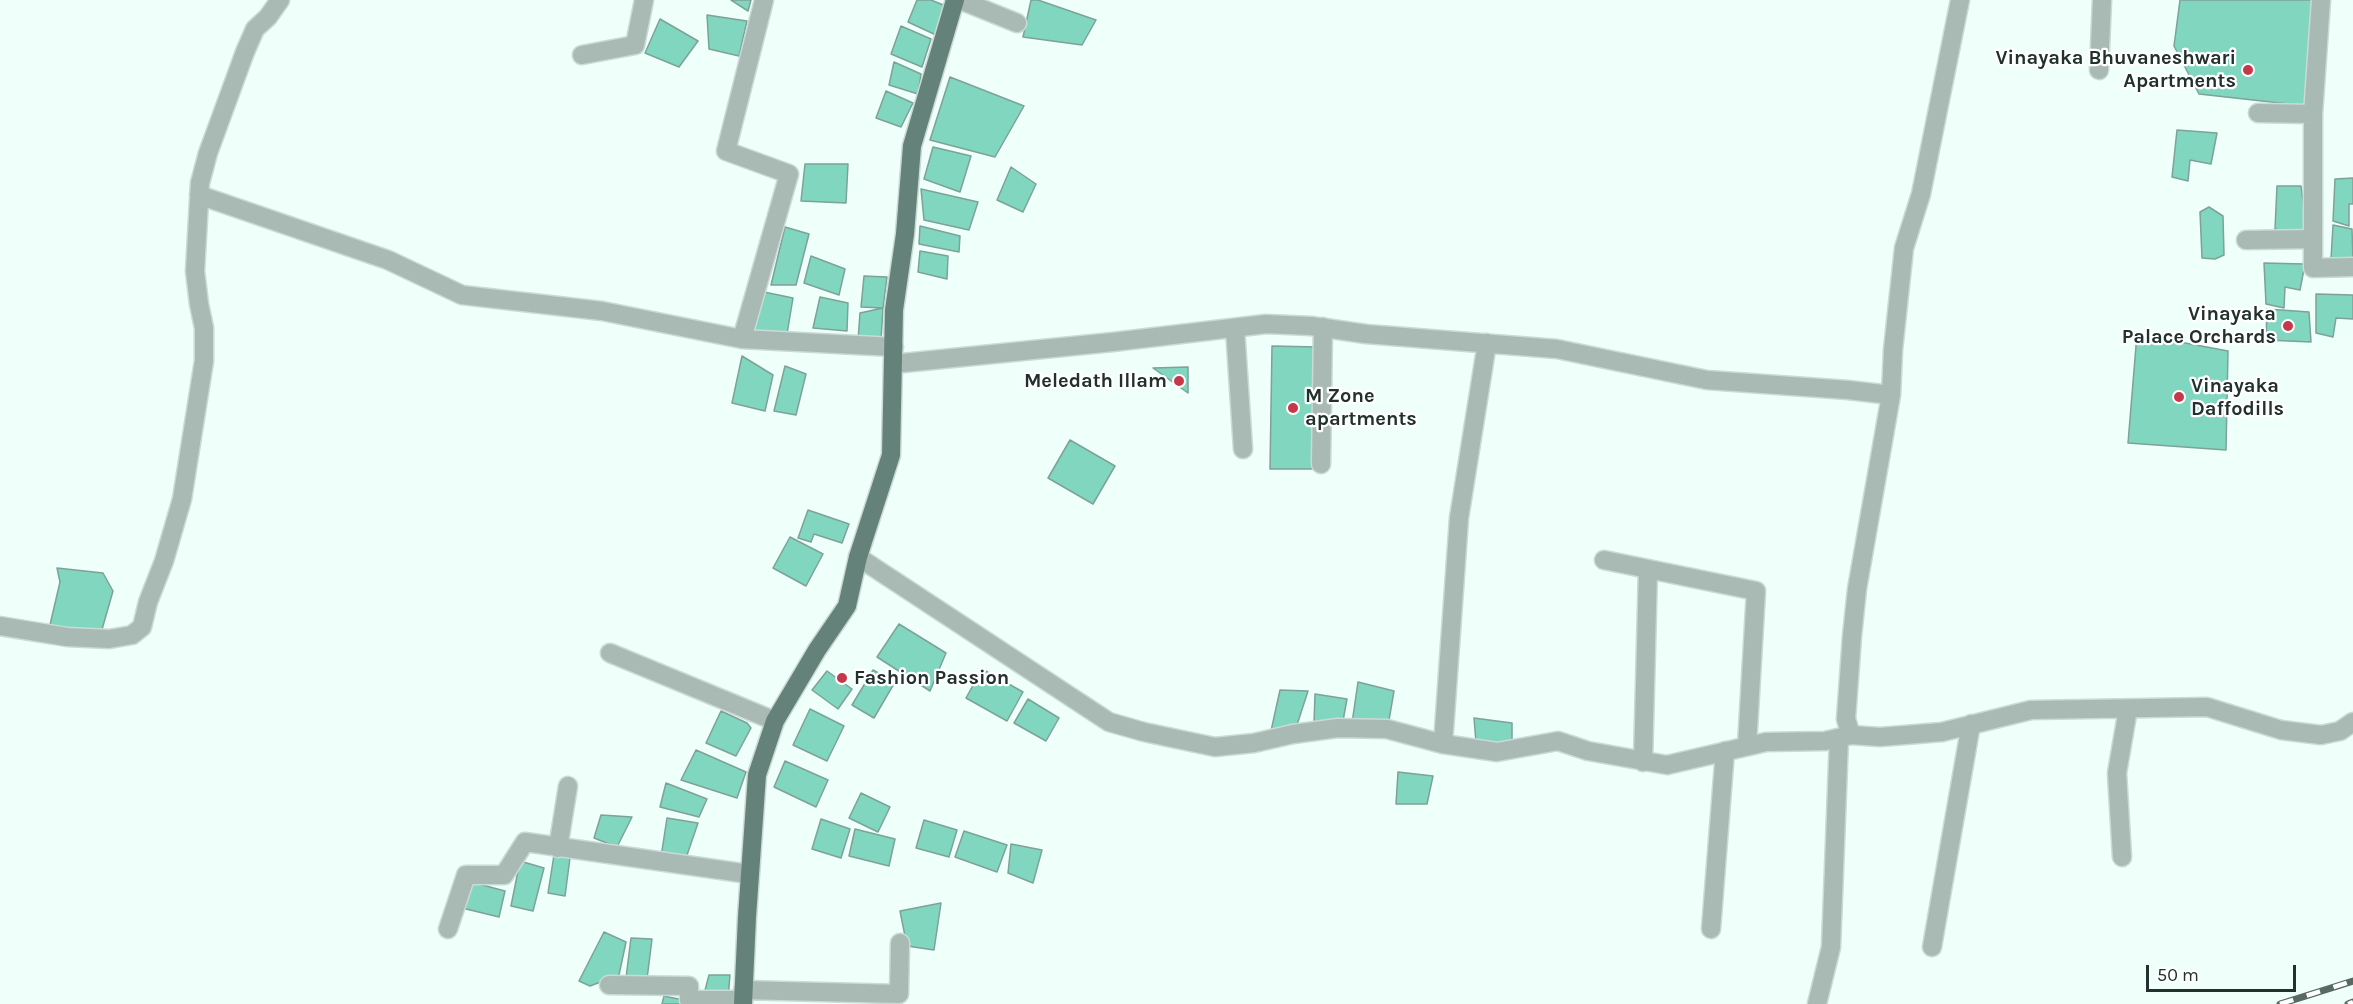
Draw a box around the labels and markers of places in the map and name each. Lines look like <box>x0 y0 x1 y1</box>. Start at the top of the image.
place label: Vinayaka Bhuvaneshwari Apartments <box>1995 46 2236 93</box>
marker: Vinayaka Bhuvaneshwari Apartments <box>2241 63 2255 77</box>
place label: Vinayaka Palace Orchards <box>2122 302 2276 349</box>
marker: Vinayaka Palace Orchards <box>2281 319 2295 333</box>
place label: Meledath Illam <box>1024 369 1167 393</box>
marker: Meledath Illam <box>1172 374 1186 388</box>
place label: Vinayaka Daffodills <box>2191 374 2284 421</box>
place label: M Zone apartments <box>1305 384 1417 431</box>
marker: Vinayaka Daffodills <box>2172 390 2186 404</box>
marker: M Zone apartments <box>1286 401 1300 415</box>
place label: Fashion Passion <box>854 666 1009 690</box>
marker: Fashion Passion <box>835 671 849 685</box>

